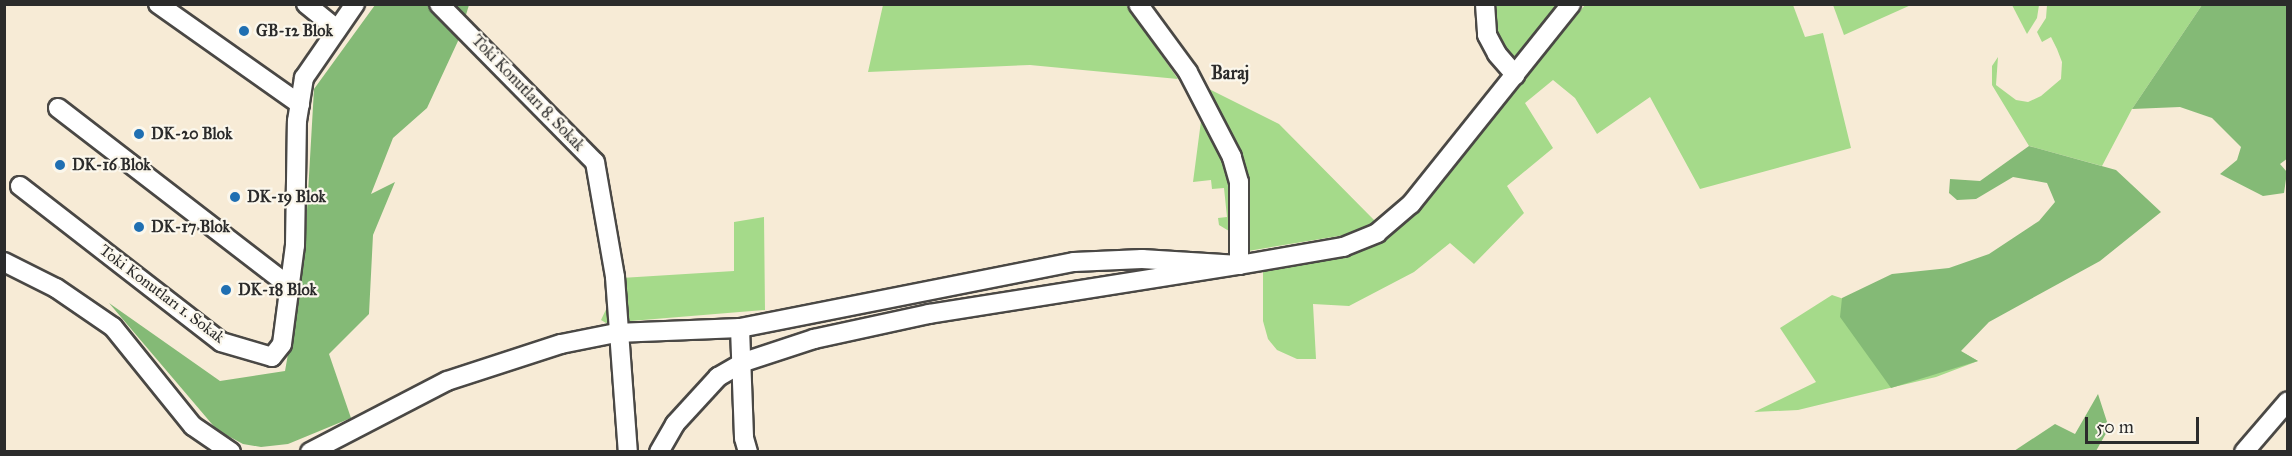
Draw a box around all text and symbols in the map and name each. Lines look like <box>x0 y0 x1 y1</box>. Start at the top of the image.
place label: GB-12 Blok <box>256 21 333 41</box>
marker: GB-12 Blok <box>237 24 251 38</box>
street label: Toki Konutları 8. Sokak <box>468 31 588 155</box>
district label: Baraj <box>1211 62 1249 84</box>
place label: DK-20 Blok <box>151 124 232 144</box>
marker: DK-20 Blok <box>132 127 146 141</box>
place label: DK-16 Blok <box>72 155 151 175</box>
marker: DK-16 Blok <box>53 158 67 172</box>
place label: DK-19 Blok <box>247 187 326 207</box>
marker: DK-19 Blok <box>228 190 242 204</box>
place label: DK-17 Blok <box>151 217 230 237</box>
marker: DK-17 Blok <box>132 220 146 234</box>
street label: Toki Konutları 1. Sokak <box>96 241 228 347</box>
place label: DK-18 Blok <box>238 280 317 300</box>
marker: DK-18 Blok <box>219 283 233 297</box>
scale bar <box>2088 405 2202 443</box>
text: 50 m <box>2096 416 2134 438</box>

